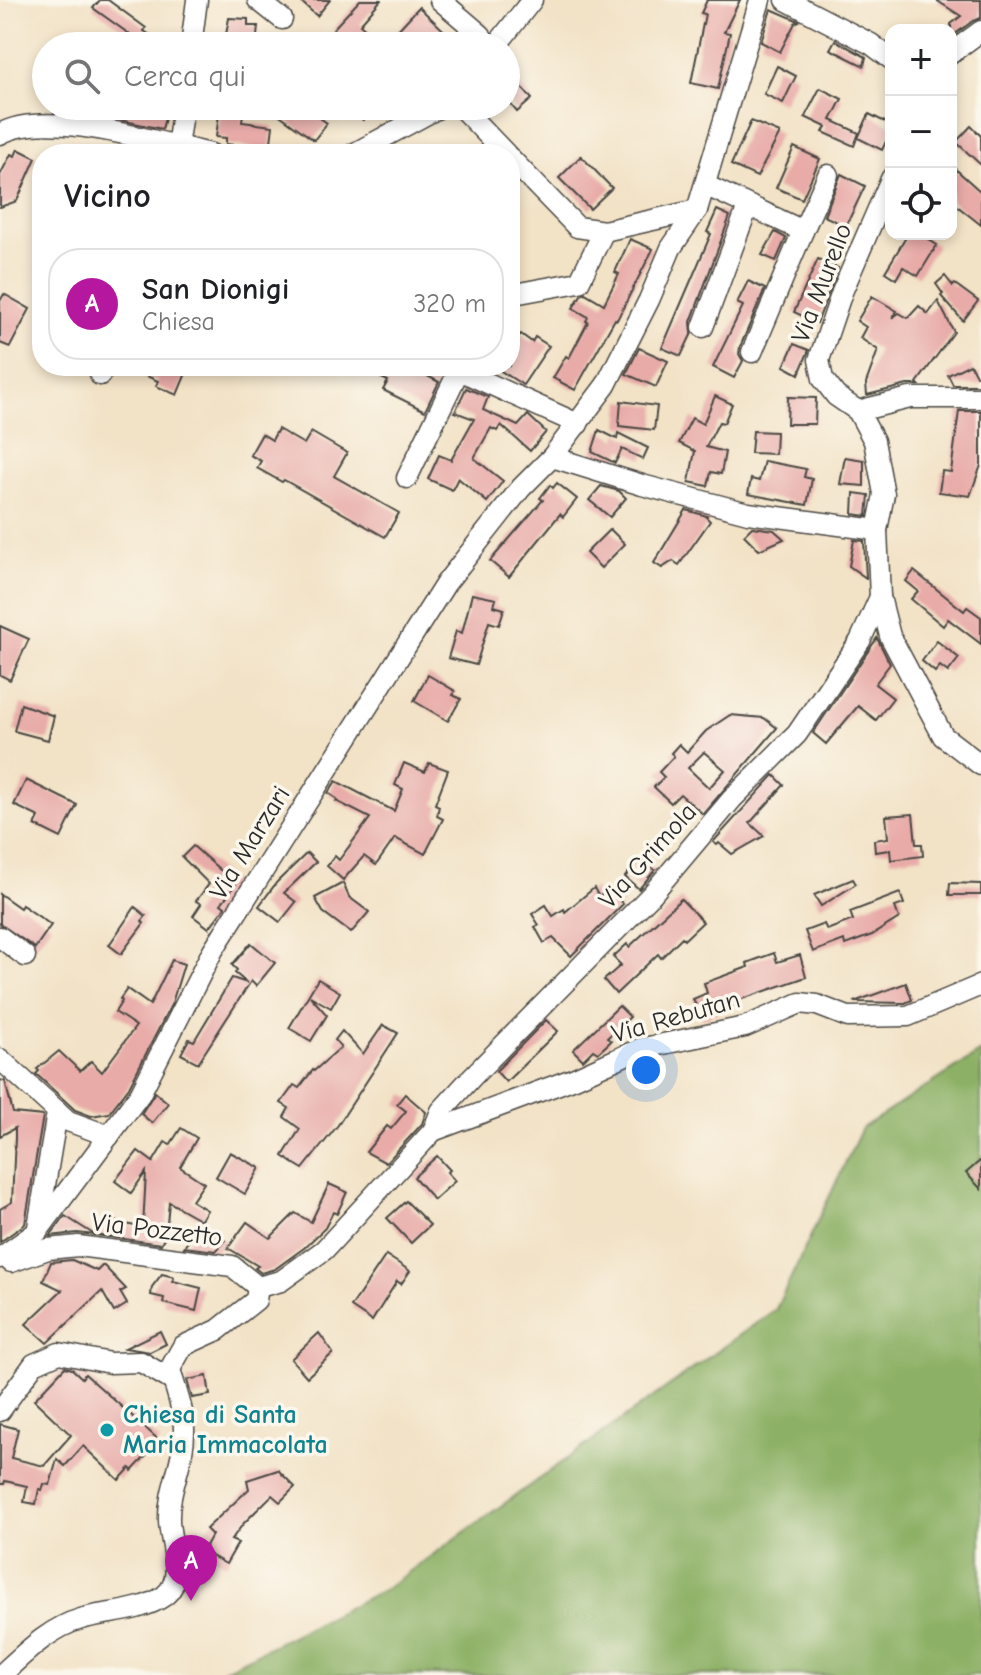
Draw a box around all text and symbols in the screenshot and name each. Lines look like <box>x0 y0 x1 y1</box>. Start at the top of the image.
map controls <box>885 24 957 240</box>
button: + <box>885 24 957 96</box>
search box <box>32 32 520 120</box>
icon: search <box>60 54 104 98</box>
text: Cerca qui <box>124 59 246 94</box>
button: − <box>885 96 957 168</box>
button: locate <box>885 168 957 240</box>
text: Vicino <box>64 176 151 216</box>
street label: Via Murello <box>786 219 858 347</box>
text: San Dionigi <box>142 272 289 307</box>
text: A <box>85 289 99 319</box>
text: 320 m <box>413 289 486 319</box>
text: Chiesa <box>142 307 215 337</box>
street label: Via Marzari <box>203 781 297 905</box>
street label: Via Grimola <box>593 797 703 915</box>
street label: Via Rebutan <box>609 984 743 1050</box>
your location <box>626 1050 666 1090</box>
street label: Via Pozzetto <box>90 1207 224 1253</box>
place label: Chiesa di Santa Maria Immacolata <box>123 1400 328 1460</box>
marker: Chiesa di Santa Maria Immacolata <box>98 1421 116 1439</box>
pin: A <box>165 1535 217 1601</box>

